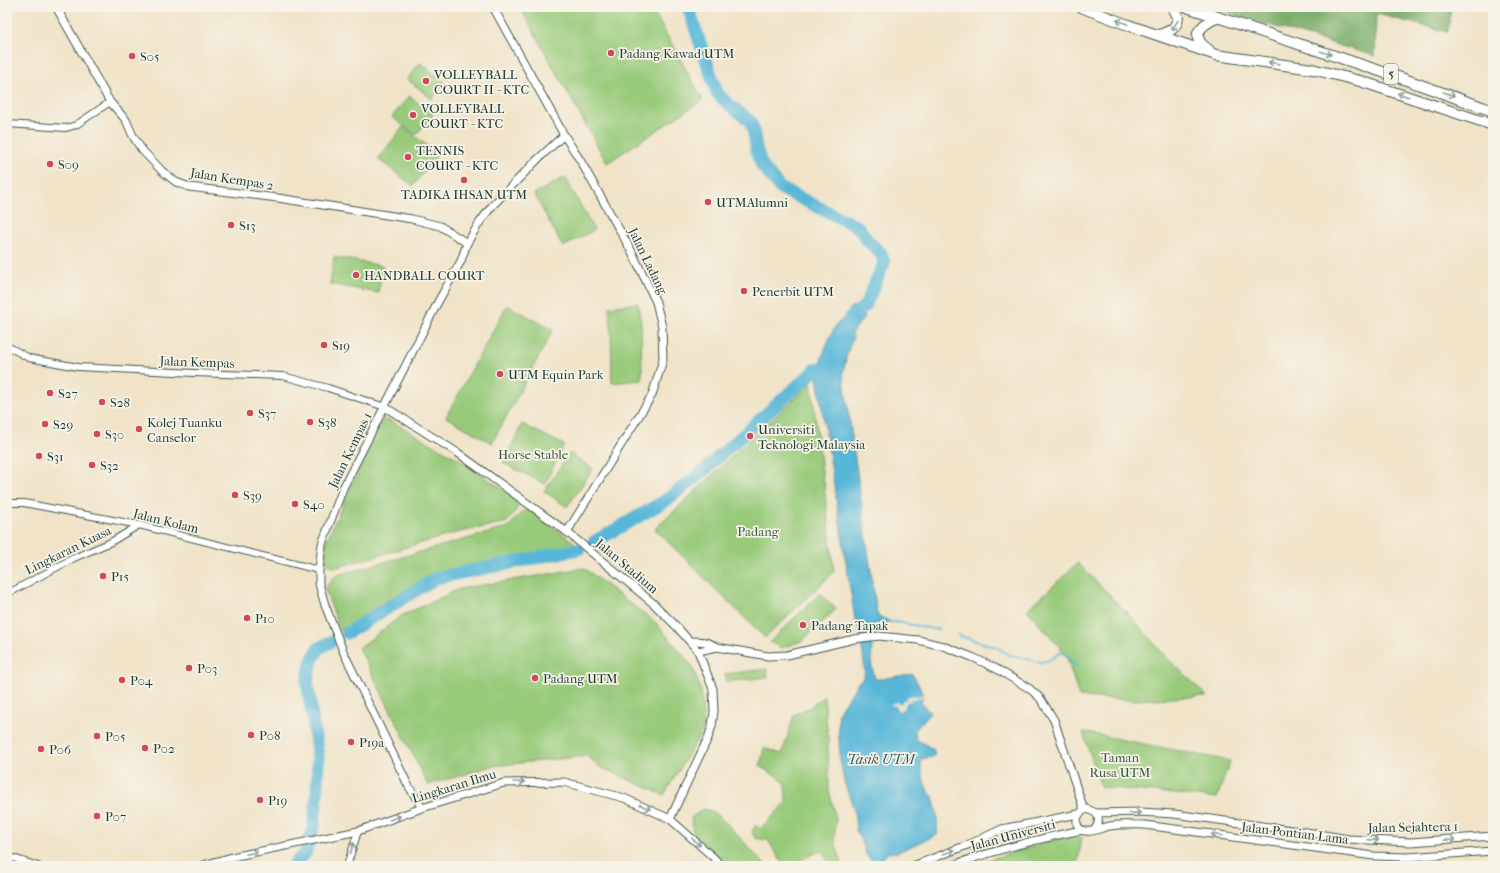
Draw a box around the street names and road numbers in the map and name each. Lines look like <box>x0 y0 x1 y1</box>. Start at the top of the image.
road number: 5 <box>1384 64 1398 84</box>
street label: Jalan Kempas 2 <box>188 165 275 193</box>
street label: Jalan Ladang <box>625 224 671 298</box>
street label: Jalan Kempas <box>158 353 235 371</box>
street label: Jalan Kempas 1 <box>325 410 375 491</box>
street label: Jalan Kolam <box>131 505 200 536</box>
street label: Lingkaran Kuasa <box>22 522 114 577</box>
street label: Jalan Stadium <box>592 535 661 597</box>
street label: Lingkaran Ilmu <box>410 766 499 806</box>
street label: Jalan Universiti <box>968 816 1057 854</box>
street label: Jalan Pontian Lama <box>1240 819 1350 847</box>
street label: Jalan Sejahtera 1 <box>1367 819 1458 835</box>

